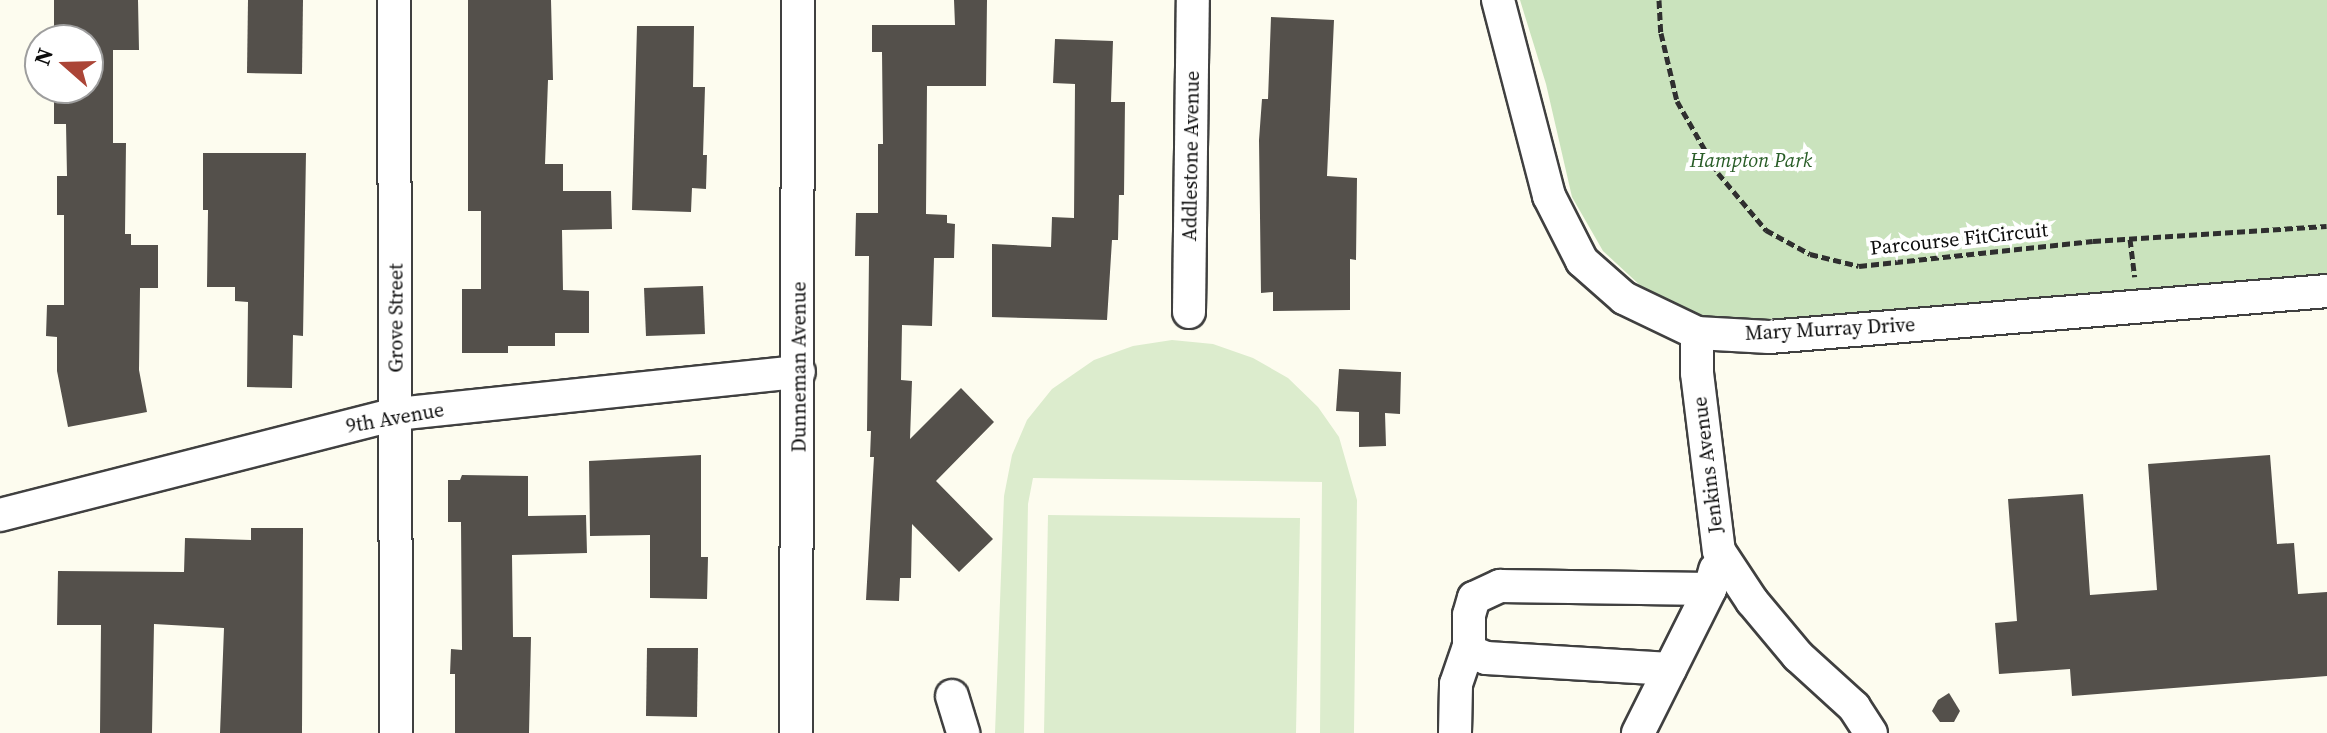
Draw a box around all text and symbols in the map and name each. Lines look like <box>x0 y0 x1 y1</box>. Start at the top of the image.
north arrow <box>24 24 104 104</box>
text: N <box>26 44 60 69</box>
street label: Addlestone Avenue <box>1178 71 1204 241</box>
park label: Hampton Park <box>1690 148 1812 172</box>
street label: Parcourse FitCircuit <box>1869 218 2049 260</box>
street label: Grove Street <box>384 263 408 373</box>
street label: Dunneman Avenue <box>787 282 811 452</box>
street label: Mary Murray Drive <box>1744 313 1916 345</box>
street label: Jenkins Avenue <box>1688 395 1728 535</box>
street label: 9th Avenue <box>344 398 446 438</box>

